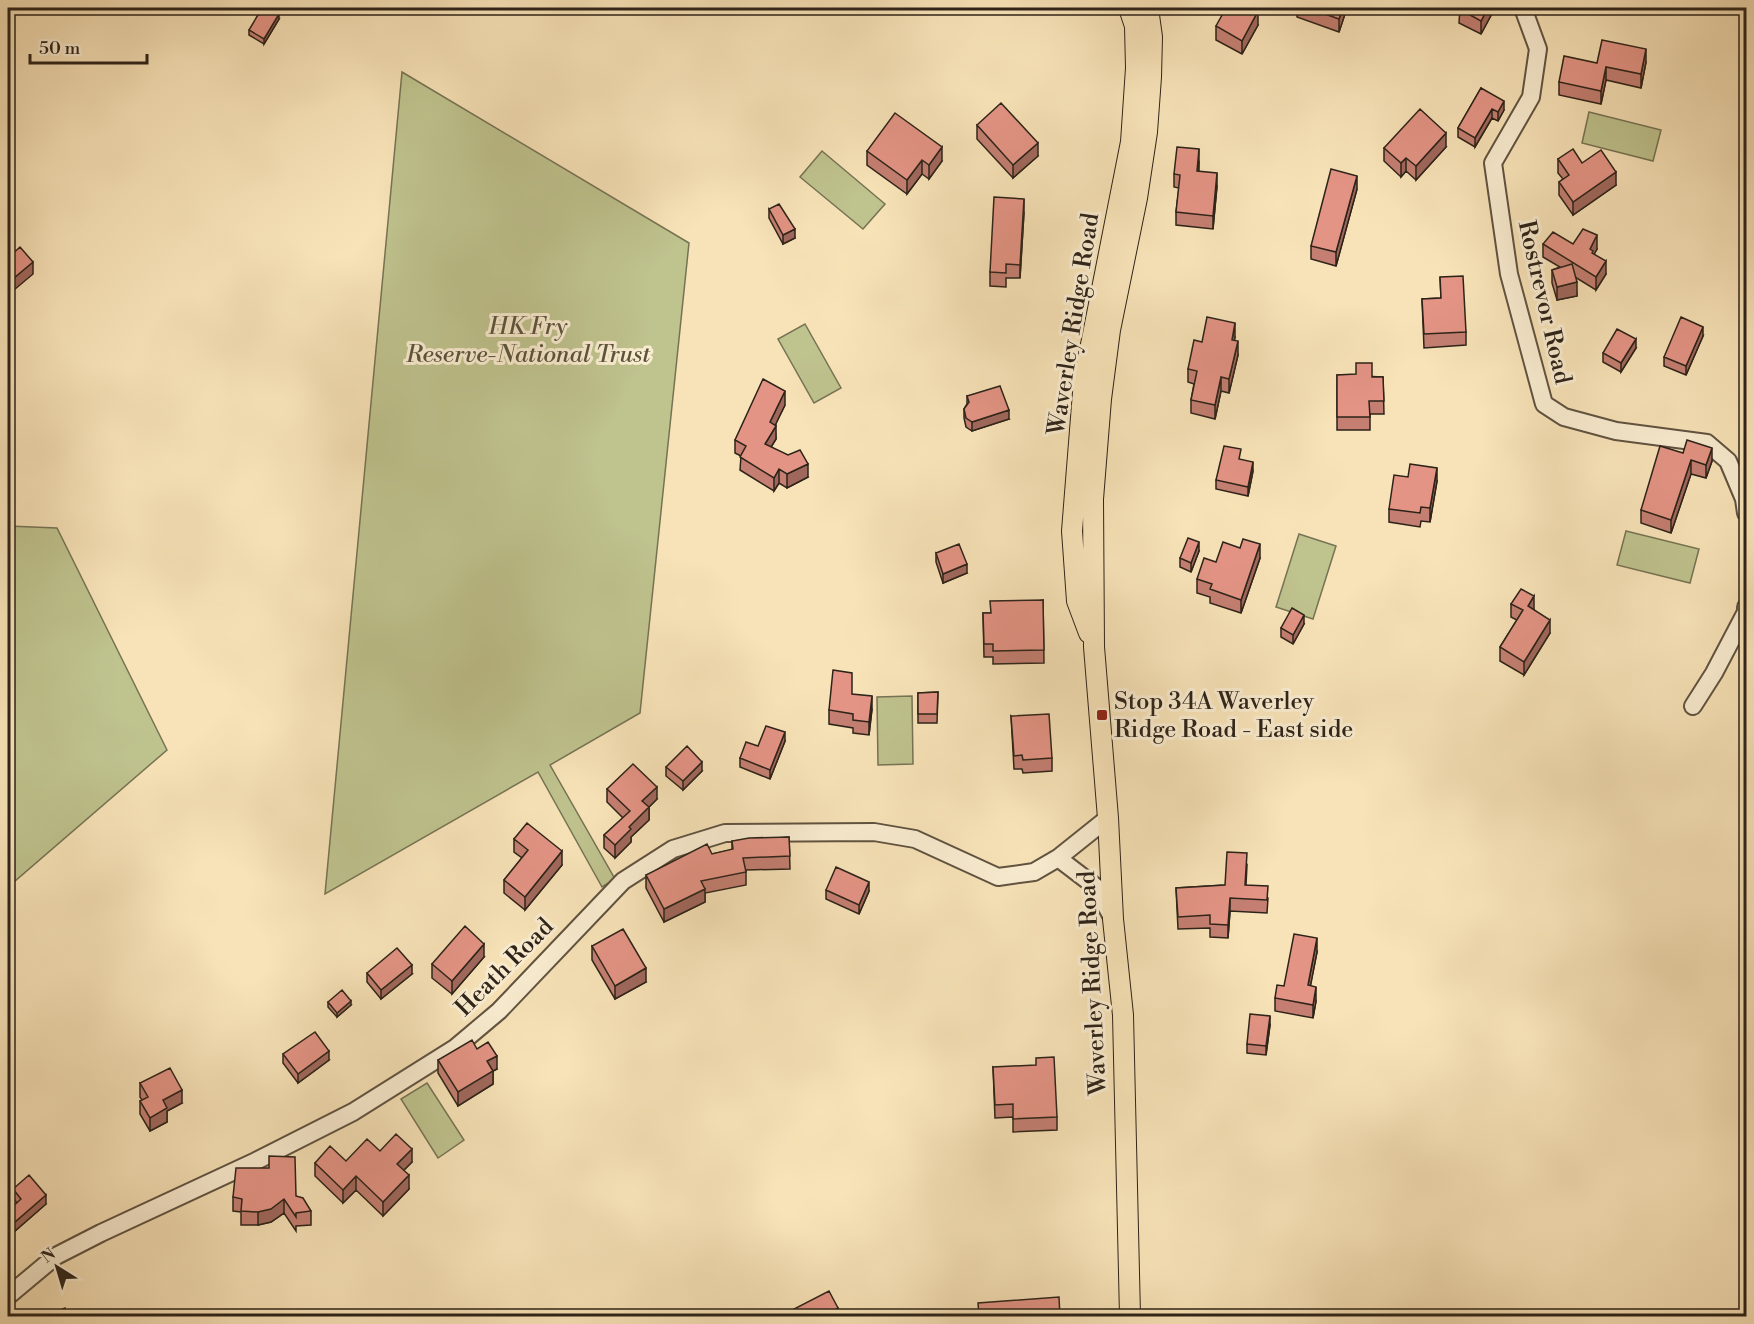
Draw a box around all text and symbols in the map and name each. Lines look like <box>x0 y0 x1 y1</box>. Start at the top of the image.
scale bar <box>30 27 147 65</box>
text: 50 m <box>39 37 81 60</box>
street label: Waverley Ridge Road <box>1041 211 1106 438</box>
street label: Rostrevor Road <box>1511 217 1578 387</box>
park label: HK Fry Reserve-National Trust <box>405 312 651 370</box>
place label: Stop 34A Waverley Ridge Road - East side <box>1114 687 1353 745</box>
marker: Stop 34A Waverley Ridge Road - East side <box>1095 708 1109 722</box>
street label: Waverley Ridge Road <box>1072 870 1114 1097</box>
street label: Heath Road <box>449 912 561 1023</box>
north arrow <box>27 1237 87 1297</box>
text: N <box>38 1244 60 1268</box>

